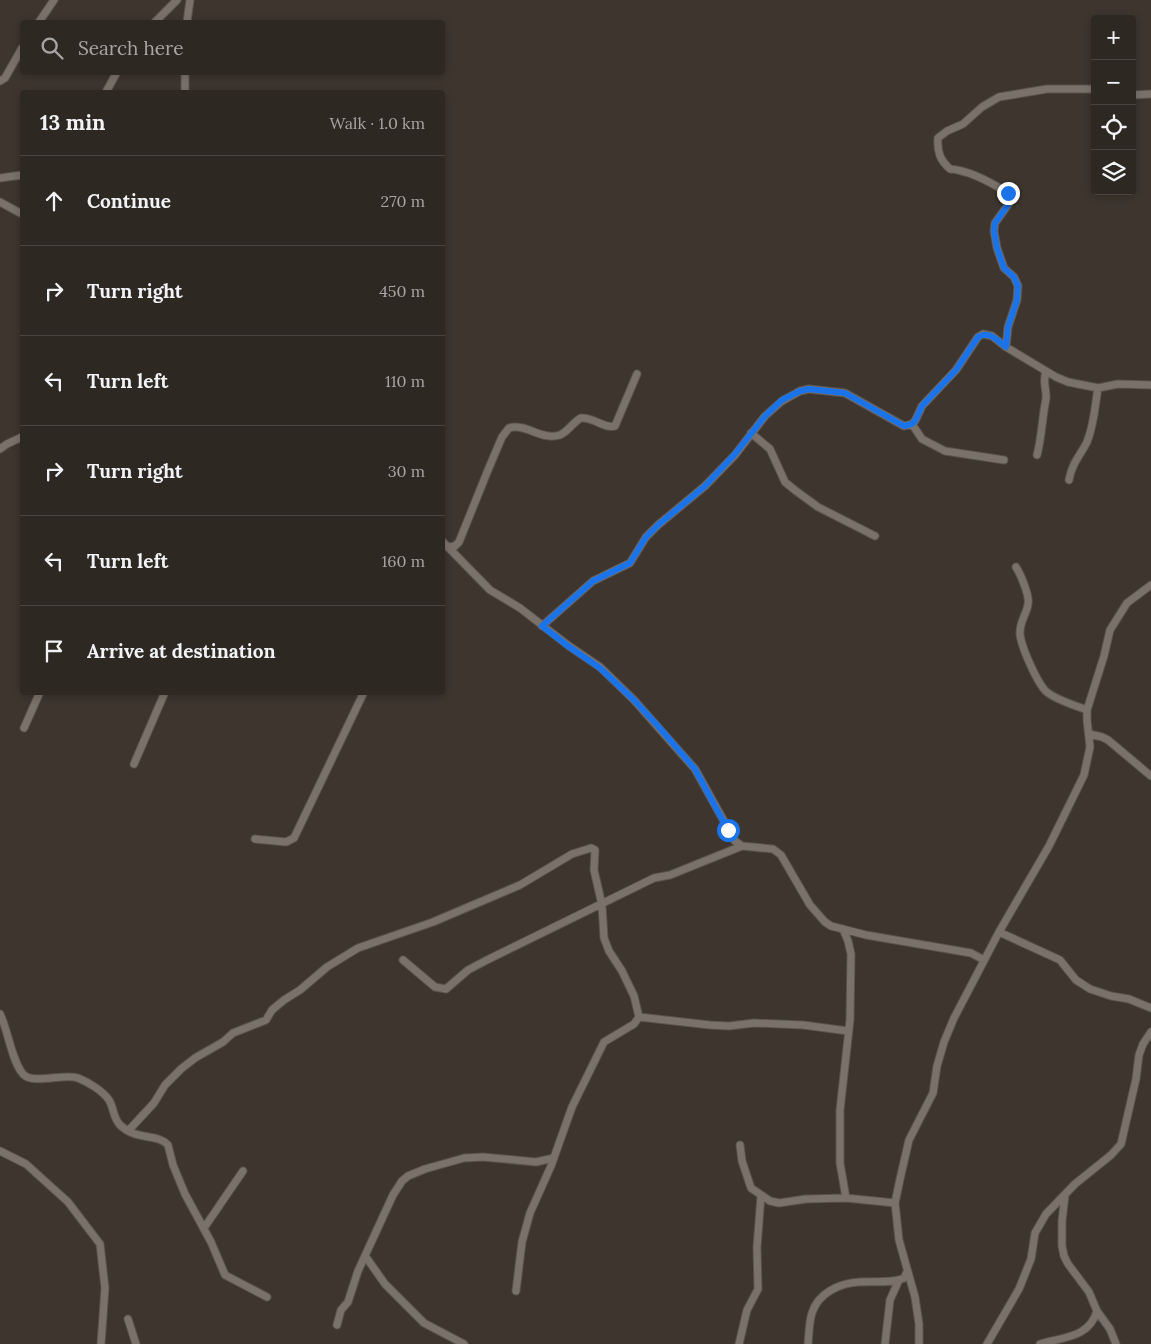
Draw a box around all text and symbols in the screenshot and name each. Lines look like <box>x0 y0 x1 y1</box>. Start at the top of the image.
map controls <box>1091 15 1136 195</box>
button: + <box>1091 15 1136 60</box>
search box <box>20 20 445 75</box>
icon: search <box>38 34 66 62</box>
text: Search here <box>78 36 184 60</box>
button: − <box>1091 60 1136 105</box>
button: locate <box>1091 105 1136 150</box>
text: 13 min <box>40 109 105 136</box>
text: Walk · 1.0 km <box>330 113 425 133</box>
button: layers <box>1091 150 1136 195</box>
route end <box>997 182 1020 205</box>
icon: ahead <box>40 187 68 215</box>
text: Continue <box>87 189 171 213</box>
text: 270 m <box>381 191 425 211</box>
icon: right <box>40 277 68 305</box>
text: Turn right <box>87 279 183 303</box>
text: 450 m <box>379 281 425 301</box>
icon: left <box>40 367 68 395</box>
text: Turn left <box>87 369 168 393</box>
text: 110 m <box>385 371 425 391</box>
icon: right <box>40 457 68 485</box>
text: Turn right <box>87 459 183 483</box>
text: 30 m <box>388 461 425 481</box>
icon: left <box>40 547 68 575</box>
text: Turn left <box>87 549 168 573</box>
text: 160 m <box>381 551 425 571</box>
icon: arrive <box>40 637 68 665</box>
text: Arrive at destination <box>87 639 276 663</box>
route start <box>717 819 740 842</box>

